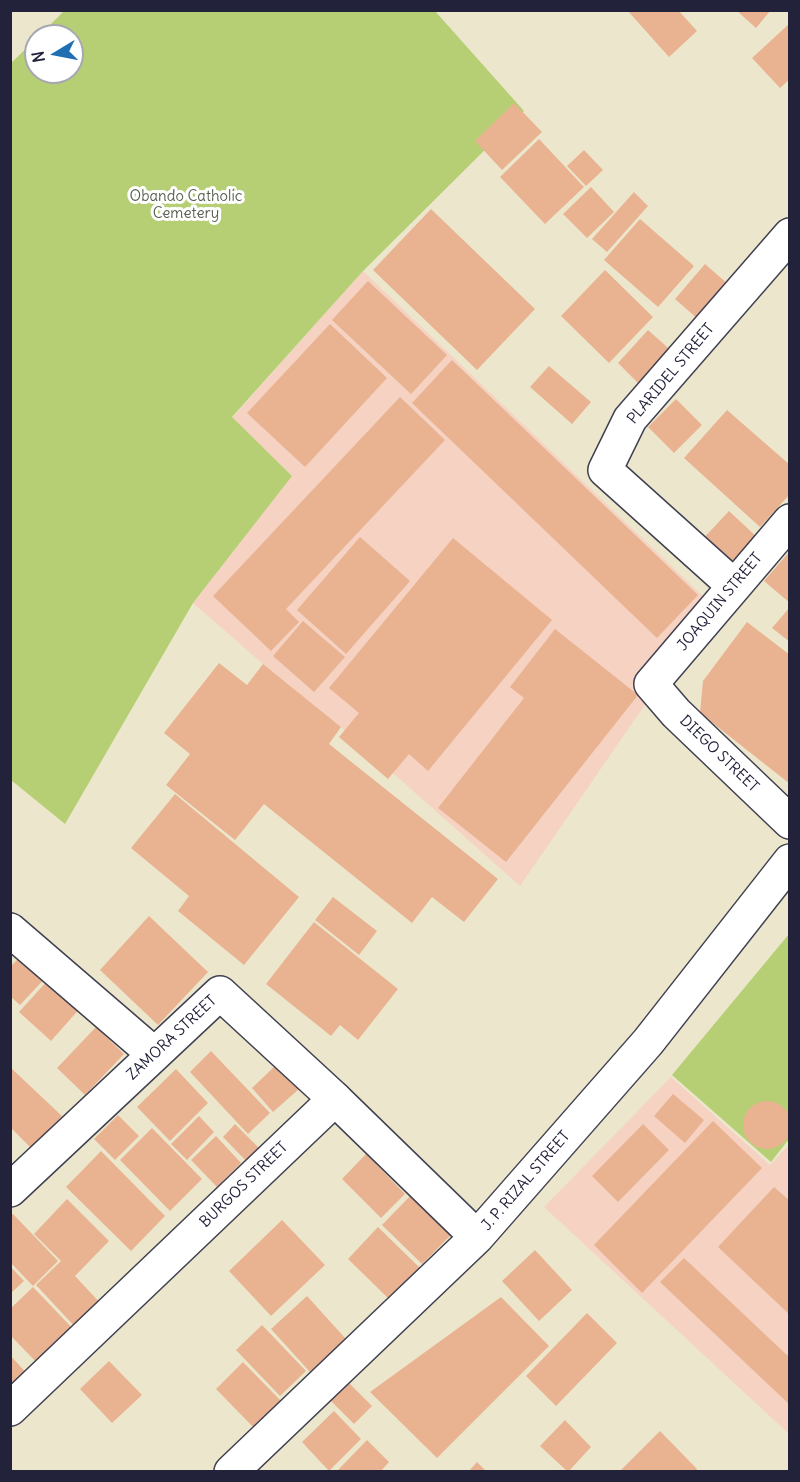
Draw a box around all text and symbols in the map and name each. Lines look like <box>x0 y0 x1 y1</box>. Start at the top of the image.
north arrow <box>24 24 84 84</box>
text: N <box>27 50 49 64</box>
park label: Obando Catholic Cemetery <box>130 188 242 223</box>
street label: PLARIDEL STREET <box>624 320 718 428</box>
street label: JOAQUIN STREET <box>674 549 766 655</box>
street label: DIEGO STREET <box>676 712 762 796</box>
street label: ZAMORA STREET <box>124 992 220 1084</box>
street label: J. P. RIZAL STREET <box>478 1128 574 1234</box>
street label: BURGOS STREET <box>196 1139 292 1231</box>

